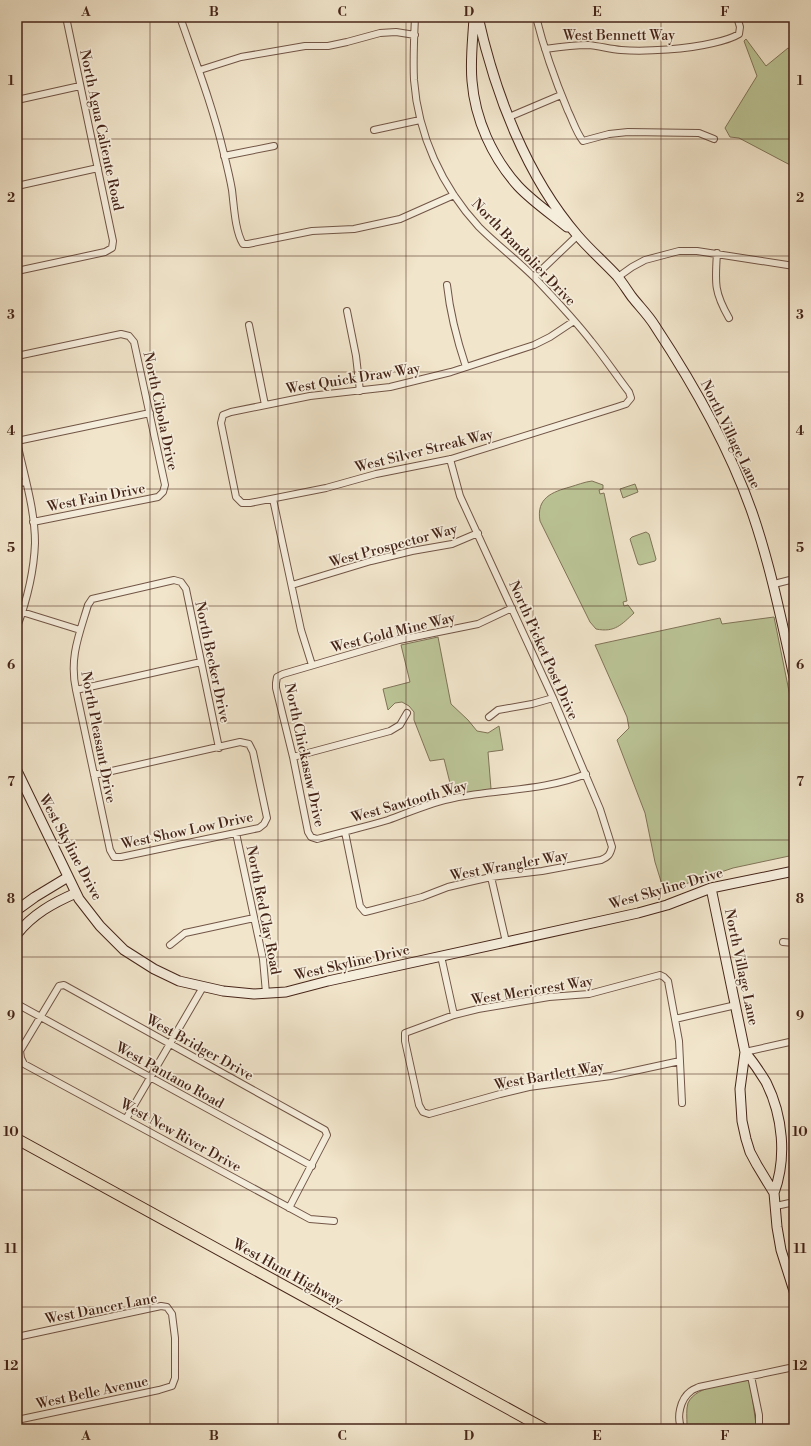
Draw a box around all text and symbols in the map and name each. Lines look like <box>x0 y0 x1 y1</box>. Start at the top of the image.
text: A <box>80 4 91 20</box>
text: B <box>209 4 219 20</box>
text: C <box>337 4 347 20</box>
text: D <box>464 4 474 20</box>
text: E <box>592 4 602 20</box>
text: F <box>720 4 730 20</box>
street label: West Bennett Way <box>562 27 675 45</box>
street label: North Agua Caliente Road <box>75 48 127 212</box>
text: 1 <box>8 73 15 89</box>
text: 1 <box>797 73 804 89</box>
text: 2 <box>7 190 15 206</box>
text: 2 <box>796 190 804 206</box>
street label: North Bandolier Drive <box>467 195 579 310</box>
text: 3 <box>7 307 15 323</box>
text: 3 <box>796 307 804 323</box>
street label: North Cibola Drive <box>139 350 181 472</box>
street label: West Quick Draw Way <box>284 359 422 399</box>
street label: North Village Lane <box>696 377 764 492</box>
text: 4 <box>7 423 16 439</box>
text: 4 <box>796 423 805 439</box>
street label: West Silver Streak Way <box>352 425 495 477</box>
street label: West Fain Drive <box>44 480 147 517</box>
street label: West Prospector Way <box>326 520 459 572</box>
text: 5 <box>7 540 15 556</box>
text: 5 <box>796 540 804 556</box>
street label: North Picket Post Drive <box>504 578 582 723</box>
street label: North Becker Drive <box>190 600 234 725</box>
street label: West Gold Mine Way <box>328 609 457 657</box>
text: 6 <box>7 657 15 673</box>
text: 6 <box>796 657 804 673</box>
street label: North Pleasant Drive <box>76 670 120 805</box>
street label: North Chickasaw Drive <box>280 682 328 829</box>
text: 7 <box>7 774 15 790</box>
text: 7 <box>796 774 804 790</box>
street label: West Sawtooth Way <box>348 777 470 827</box>
street label: West Skyline Drive <box>34 790 106 904</box>
street label: West Show Low Drive <box>119 808 255 854</box>
street label: North Red Clay Road <box>242 844 284 976</box>
street label: West Wrangler Way <box>448 847 570 885</box>
street label: West Skyline Drive <box>606 864 725 914</box>
text: 8 <box>7 891 15 907</box>
text: 8 <box>796 891 804 907</box>
street label: North Village Lane <box>720 907 762 1027</box>
street label: West Skyline Drive <box>292 941 412 985</box>
street label: West Mericrest Way <box>469 972 595 1010</box>
text: 9 <box>7 1008 15 1024</box>
text: 9 <box>796 1008 804 1024</box>
street label: West Bridger Drive <box>142 1010 257 1085</box>
street label: West Pantano Road <box>111 1038 227 1113</box>
street label: West Bartlett Way <box>492 1057 606 1095</box>
street label: West New River Drive <box>116 1095 244 1177</box>
text: 10 <box>3 1124 19 1140</box>
text: 10 <box>792 1124 808 1140</box>
street label: West Hunt Highway <box>228 1235 346 1311</box>
text: 11 <box>5 1241 18 1257</box>
text: 11 <box>794 1241 807 1257</box>
street label: West Dancer Lane <box>42 1289 159 1329</box>
text: 12 <box>4 1358 18 1374</box>
text: 12 <box>793 1358 807 1374</box>
street label: West Belle Avenue <box>33 1372 150 1414</box>
text: A <box>80 1428 91 1444</box>
text: B <box>209 1428 219 1444</box>
text: C <box>337 1428 347 1444</box>
text: D <box>464 1428 474 1444</box>
text: E <box>592 1428 602 1444</box>
text: F <box>720 1428 730 1444</box>

